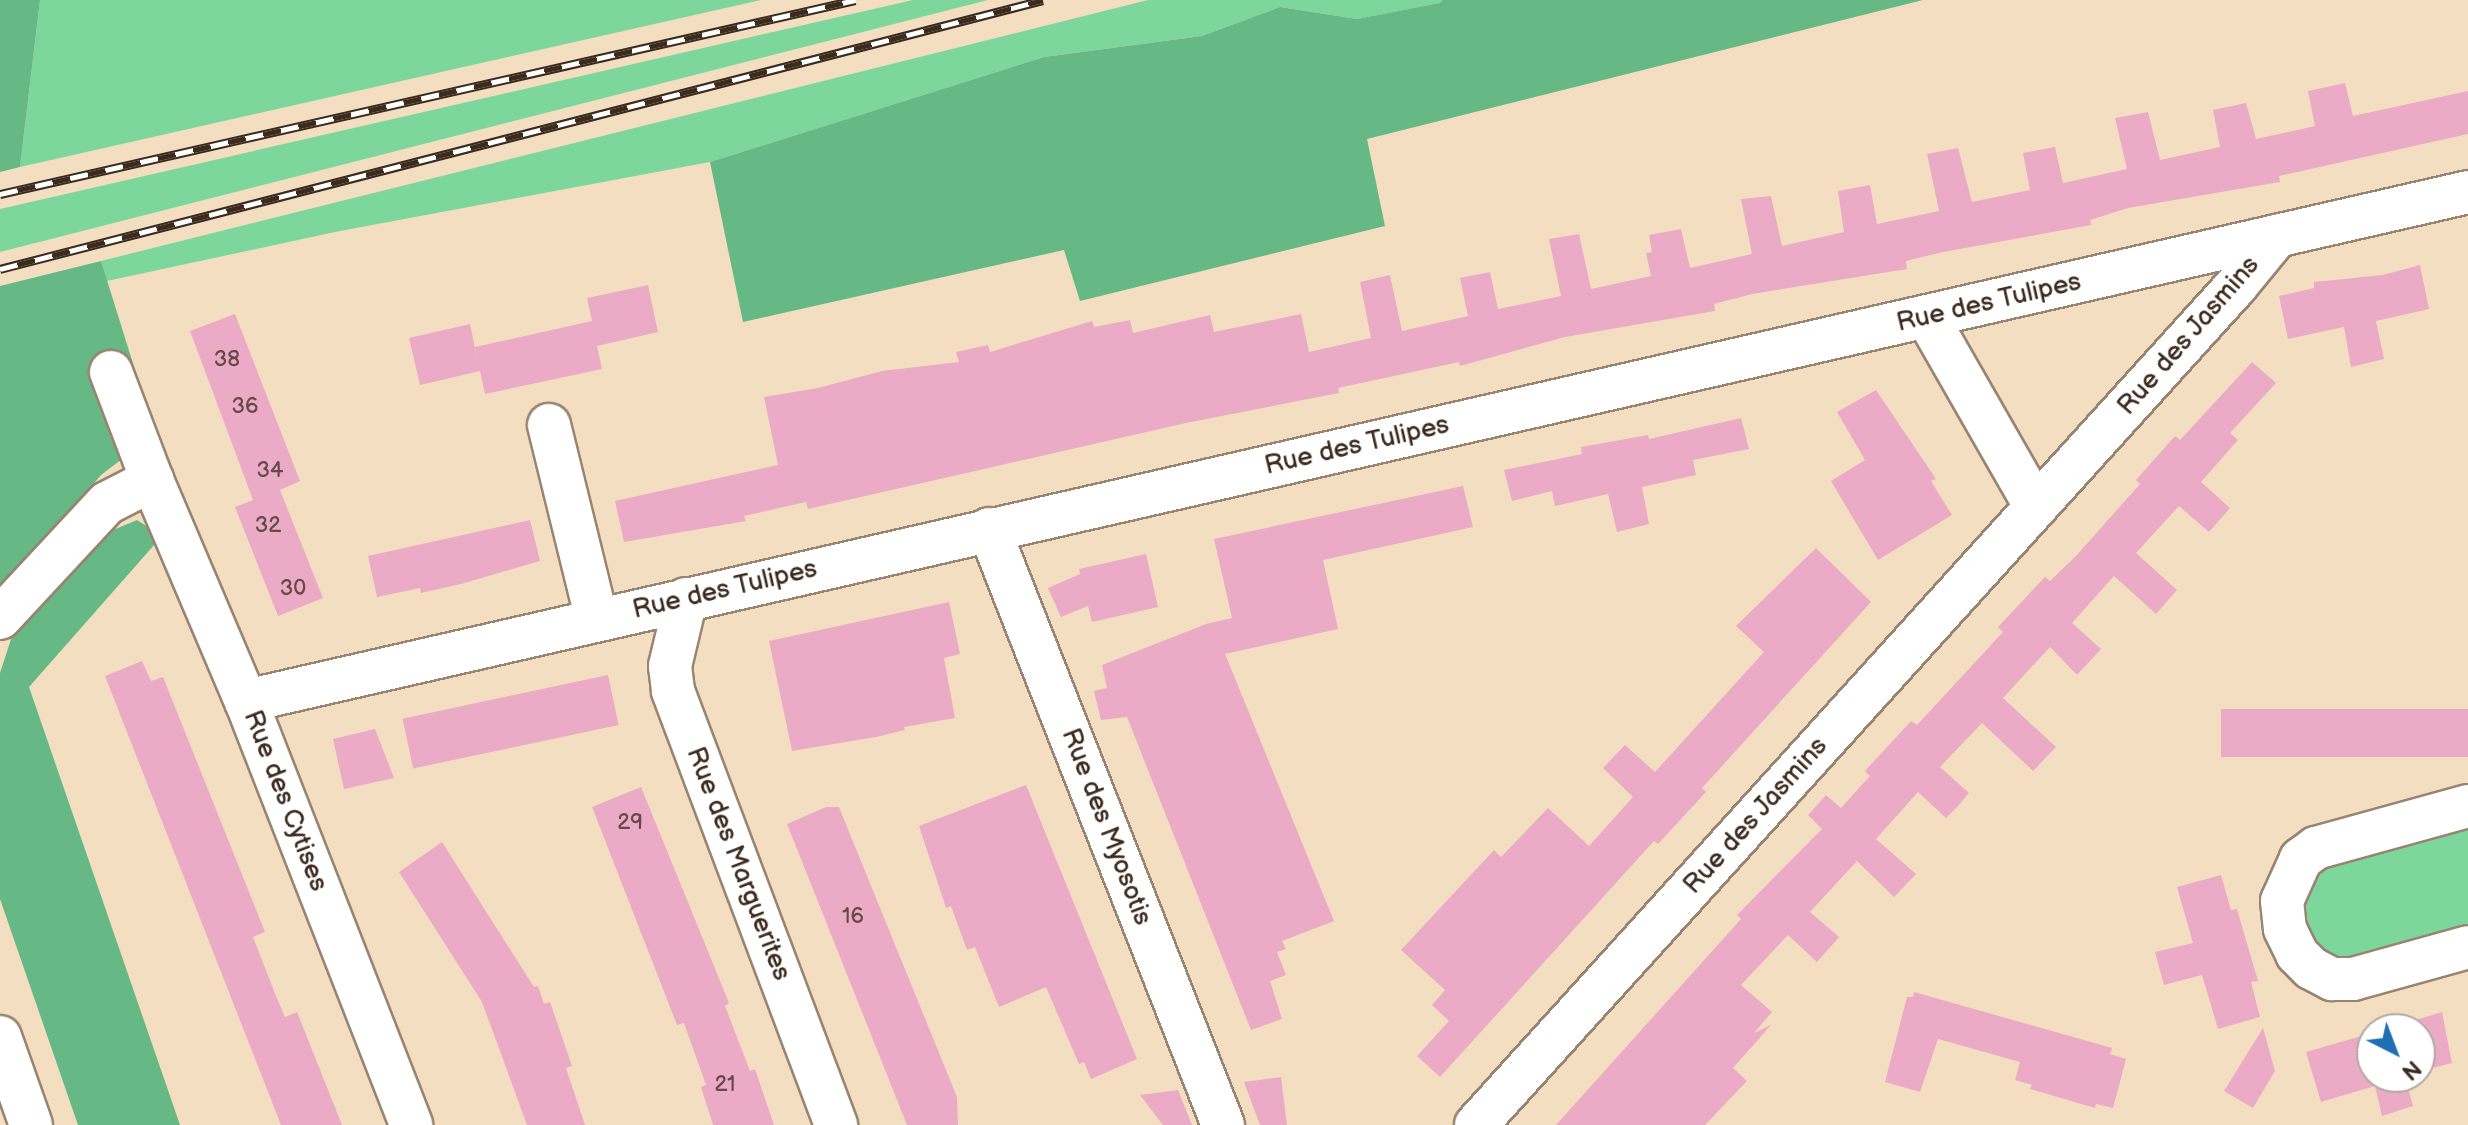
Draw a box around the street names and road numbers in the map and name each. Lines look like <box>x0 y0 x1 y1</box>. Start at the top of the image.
street label: Rue des Jasmins <box>2111 250 2267 422</box>
street label: Rue des Tulipes <box>1893 267 2085 339</box>
street label: Rue des Tulipes <box>1261 410 1453 482</box>
street label: Rue des Tulipes <box>629 554 821 626</box>
street label: Rue des Cytises <box>236 706 334 896</box>
street label: Rue des Myosotis <box>1054 724 1158 930</box>
street label: Rue des Jasmins <box>1677 731 1835 901</box>
street label: Rue des Marguerites <box>679 743 797 985</box>

